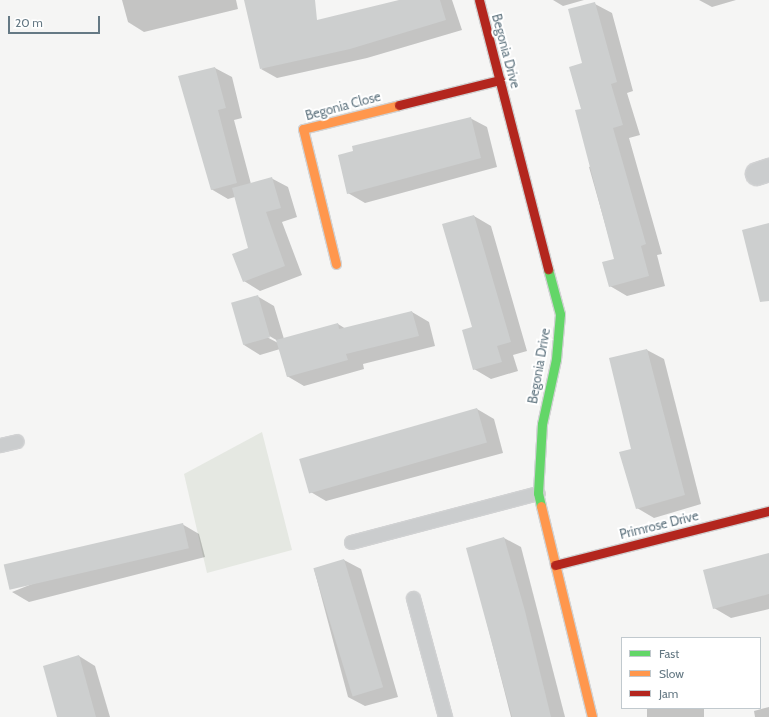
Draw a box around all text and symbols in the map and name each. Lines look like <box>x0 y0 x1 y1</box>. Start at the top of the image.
scale bar <box>10 8 102 34</box>
street label: Begonia Drive <box>489 12 523 90</box>
text: 20 m <box>15 15 43 30</box>
street label: Begonia Close <box>304 88 382 124</box>
street label: Begonia Drive <box>525 327 553 405</box>
street label: Primrose Drive <box>618 508 700 542</box>
legend <box>621 637 761 709</box>
text: Fast <box>659 646 679 661</box>
text: Slow <box>659 666 684 681</box>
text: Jam <box>659 686 678 701</box>

